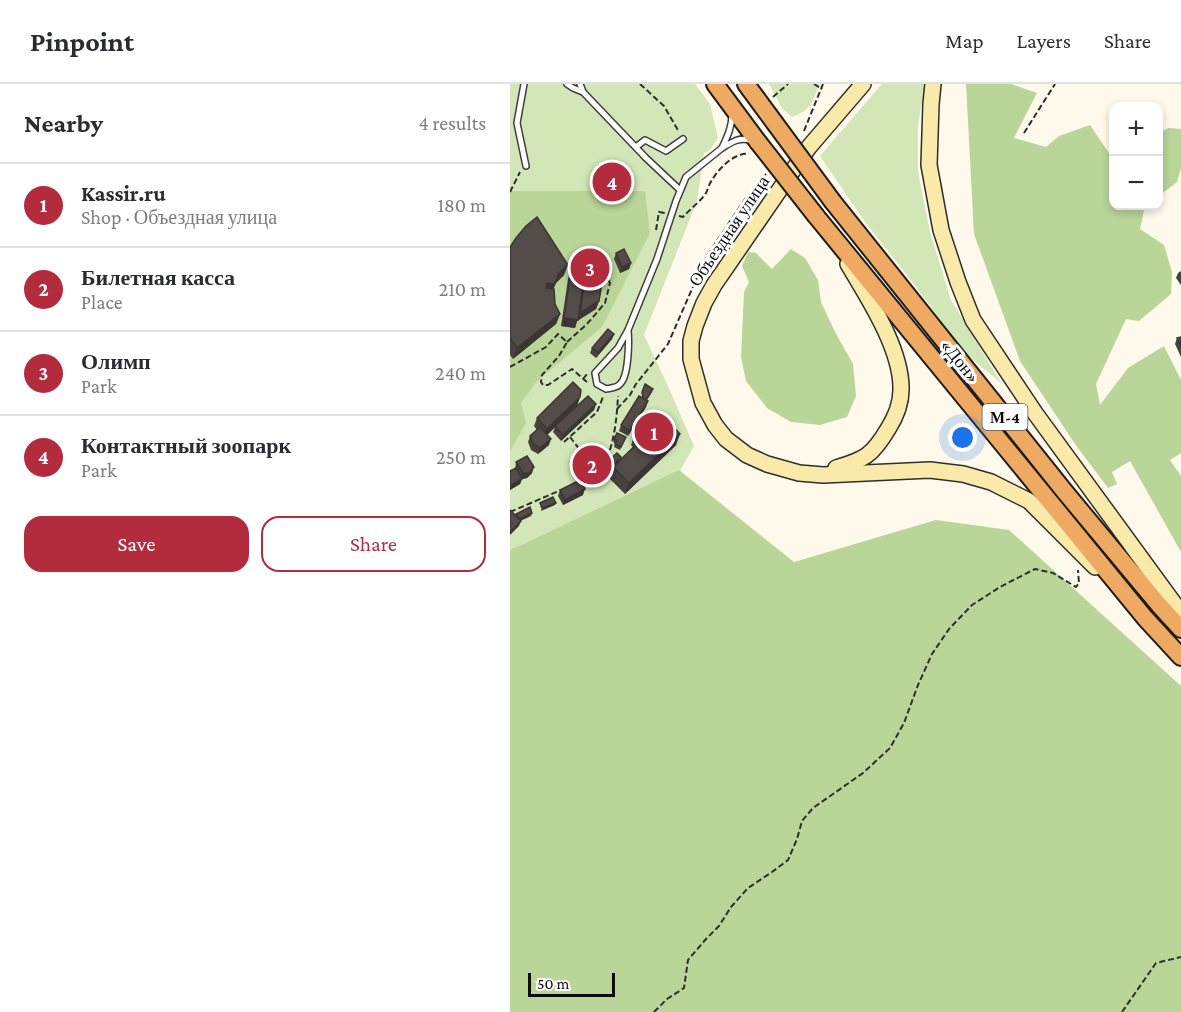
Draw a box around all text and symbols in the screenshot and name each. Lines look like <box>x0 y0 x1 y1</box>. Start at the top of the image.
text: Pinpoint <box>30 26 134 57</box>
text: Map <box>945 29 984 53</box>
text: Layers <box>1017 29 1071 53</box>
text: Share <box>1104 29 1151 53</box>
map controls <box>1109 102 1163 210</box>
button: + <box>1109 102 1163 156</box>
text: Nearby <box>24 109 103 138</box>
text: 4 results <box>419 112 486 134</box>
button: − <box>1109 156 1163 210</box>
pin: 4 <box>592 160 632 204</box>
street label: Объездная улица <box>685 172 773 290</box>
text: Kassir.ru <box>81 181 166 206</box>
text: 1 <box>40 194 47 216</box>
text: 180 m <box>437 194 486 216</box>
text: Shop · Объездная улица <box>81 206 277 228</box>
pin: 3 <box>570 246 610 291</box>
text: Билетная касса <box>81 265 235 290</box>
text: 2 <box>38 278 49 300</box>
text: 210 m <box>439 278 486 300</box>
text: Place <box>81 291 123 313</box>
street label: «Дон» <box>936 335 984 387</box>
text: Олимп <box>81 349 151 374</box>
text: 3 <box>39 362 48 384</box>
text: 240 m <box>435 362 486 384</box>
text: Park <box>81 375 117 397</box>
road number: М-4 <box>982 404 1028 430</box>
pin: 1 <box>634 410 674 454</box>
your location <box>948 423 977 452</box>
text: Контактный зоопарк <box>81 433 291 458</box>
pin: 2 <box>572 442 611 488</box>
text: 4 <box>38 446 49 468</box>
text: 250 m <box>436 446 486 468</box>
text: Park <box>81 459 117 481</box>
button: Save <box>24 516 249 572</box>
button: Share <box>261 516 486 572</box>
scale bar <box>528 970 615 998</box>
text: 50 m <box>537 975 569 992</box>

